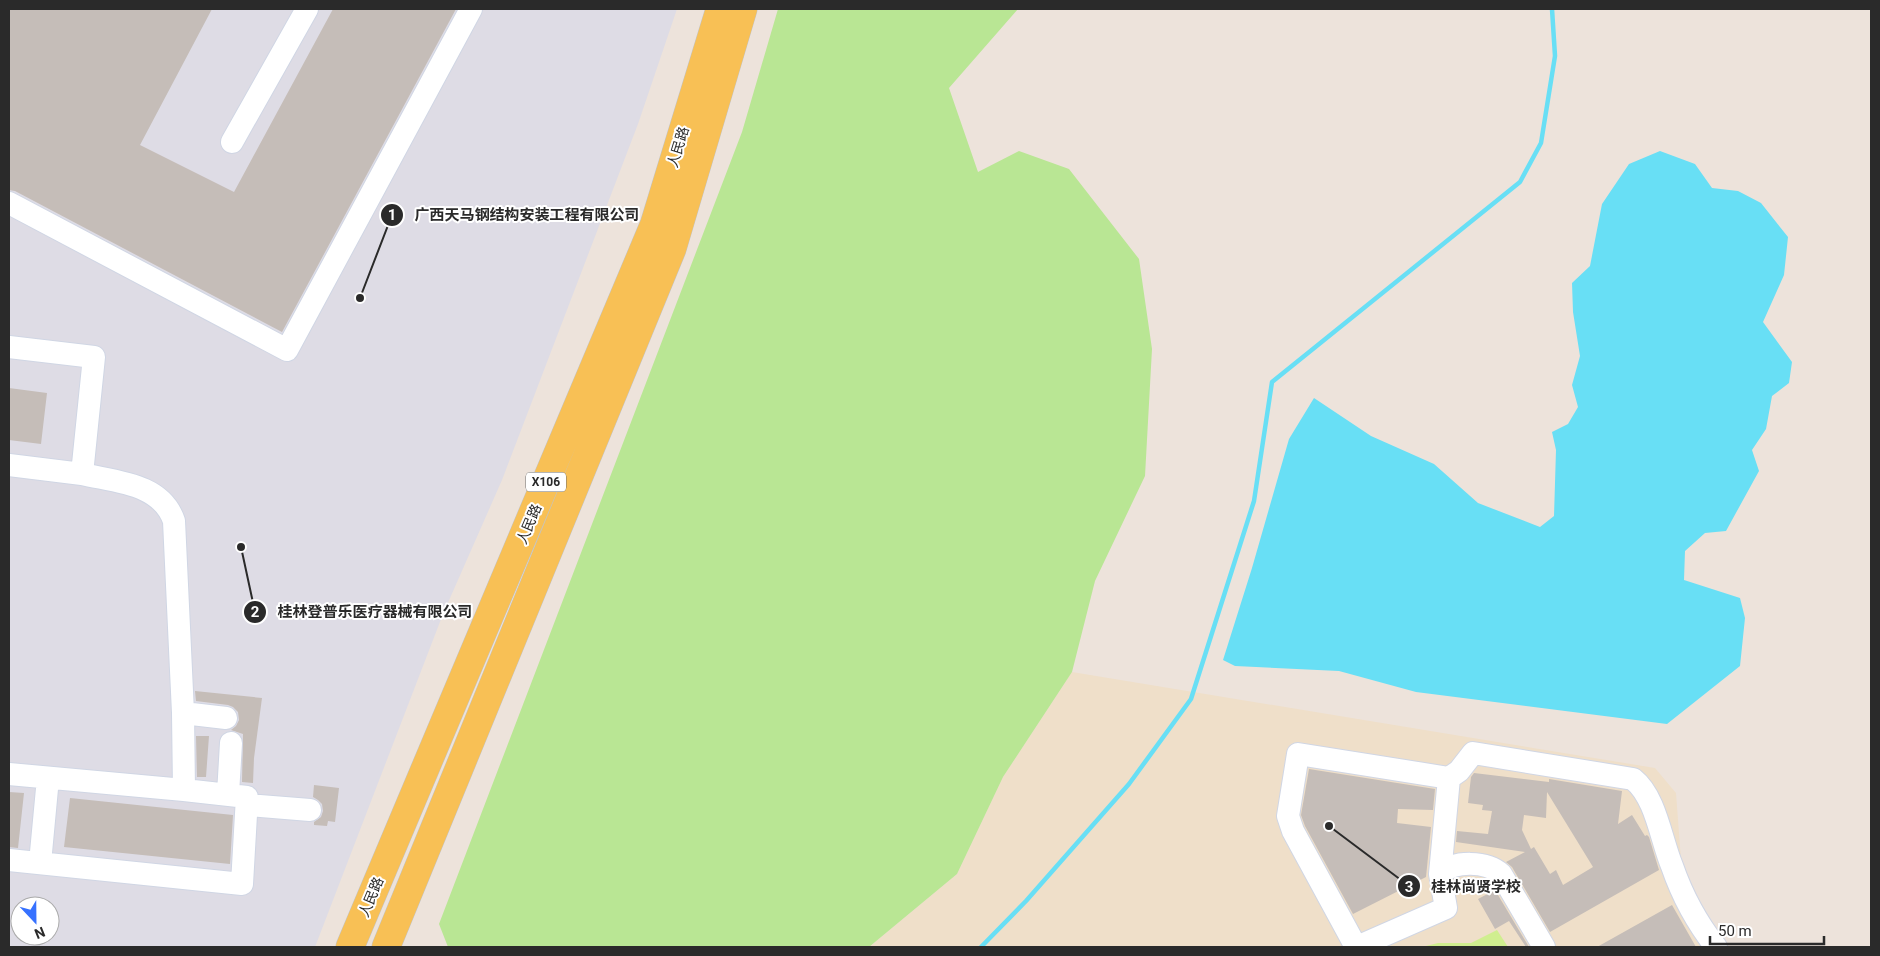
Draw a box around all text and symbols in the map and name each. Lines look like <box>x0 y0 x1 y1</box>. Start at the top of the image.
street label: 人民路 <box>664 125 692 169</box>
callout: 广西天马钢结构安装工程有限公司 <box>379 200 649 230</box>
text: 1 <box>388 206 396 224</box>
text: 广西天马钢结构安装工程有限公司 <box>414 206 640 224</box>
road number: X106 <box>526 472 566 492</box>
street label: 人民路 <box>513 502 545 546</box>
callout: 桂林登普乐医疗器械有限公司 <box>243 597 483 627</box>
text: 2 <box>251 603 260 621</box>
text: 桂林登普乐医疗器械有限公司 <box>277 603 473 621</box>
callout: 桂林尚贤学校 <box>1396 871 1531 901</box>
street label: 人民路 <box>355 875 387 919</box>
text: 3 <box>1405 878 1413 896</box>
text: 桂林尚贤学校 <box>1431 878 1521 896</box>
north arrow <box>10 896 60 946</box>
scale bar <box>1710 914 1824 946</box>
text: 50 m <box>1718 922 1752 940</box>
text: N <box>32 924 47 942</box>

